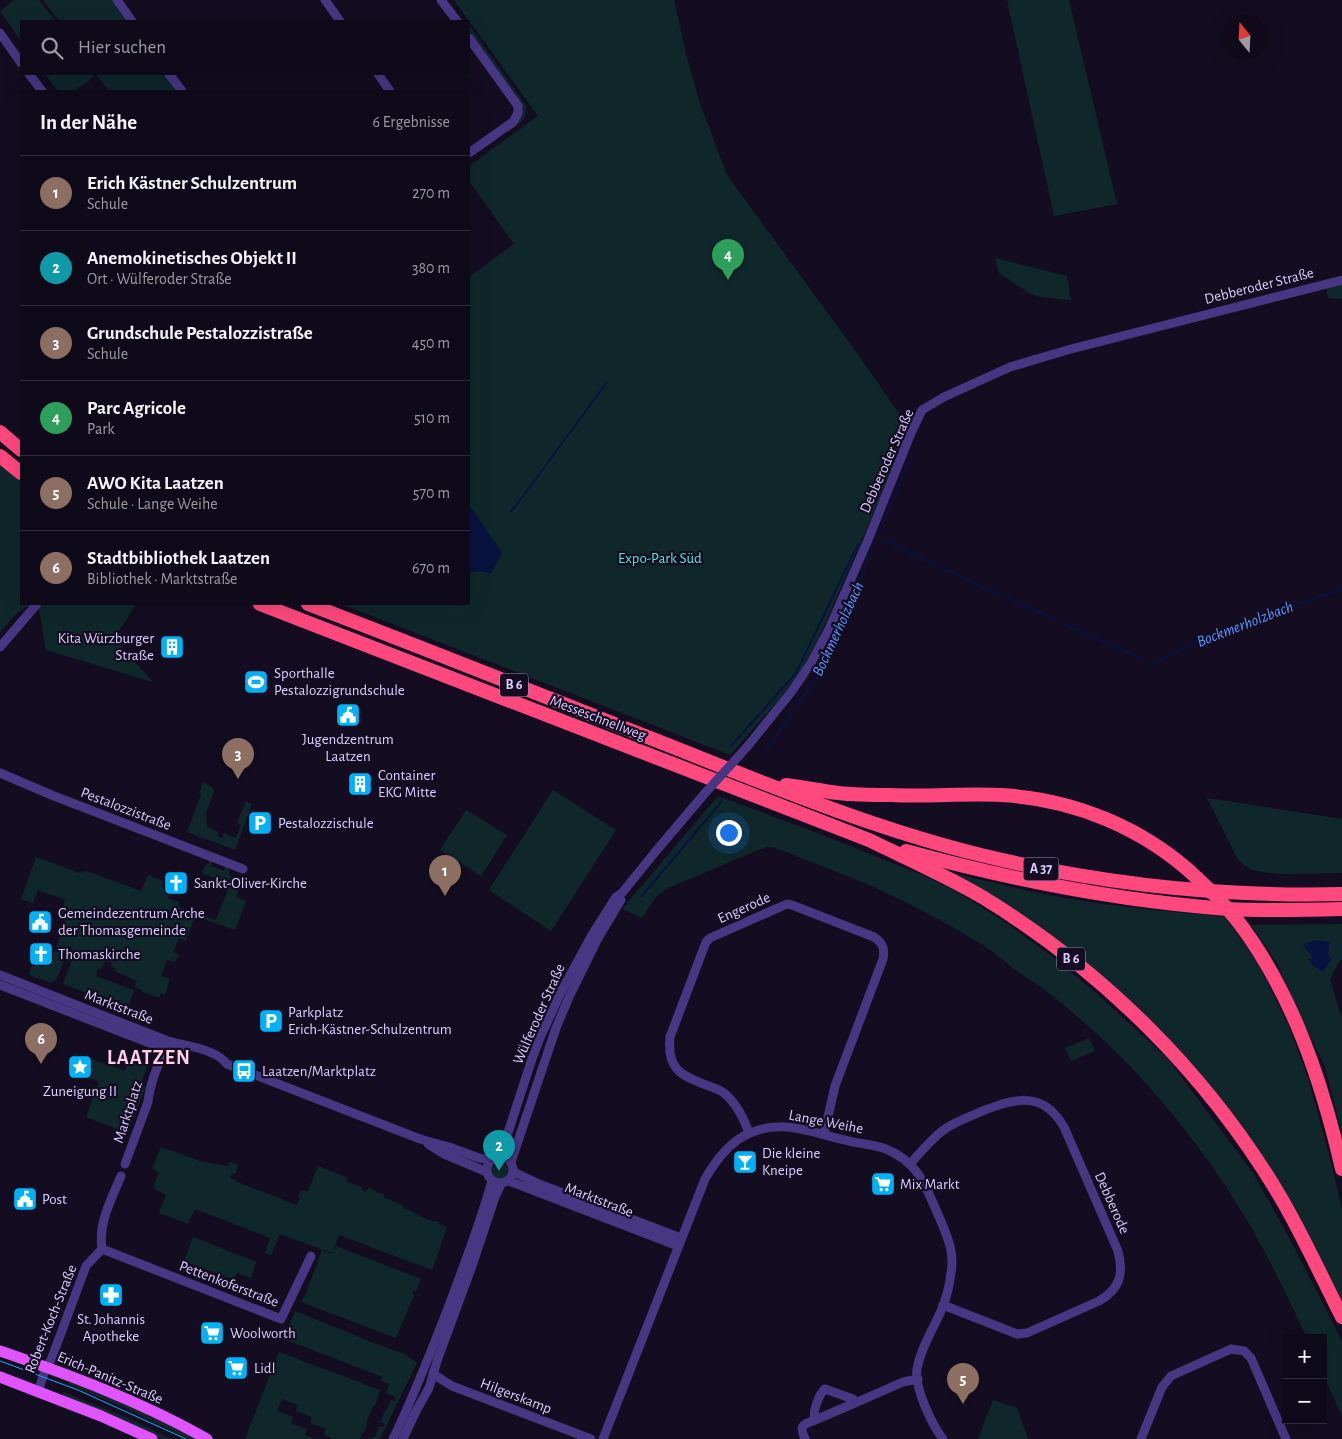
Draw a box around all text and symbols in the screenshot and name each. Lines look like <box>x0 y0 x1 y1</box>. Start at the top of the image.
north arrow <box>1222 15 1267 60</box>
search box <box>20 20 470 75</box>
icon: search <box>38 34 66 62</box>
text: Hier suchen <box>78 38 166 57</box>
text: In der Nähe <box>40 112 137 133</box>
text: 6 Ergebnisse <box>373 114 450 130</box>
text: Erich Kästner Schulzentrum <box>87 174 297 193</box>
text: 1 <box>53 185 59 201</box>
text: 270 m <box>412 185 450 201</box>
text: Schule <box>87 196 128 212</box>
pin: 4 <box>712 239 744 280</box>
text: Anemokinetisches Objekt II <box>87 249 297 268</box>
text: 2 <box>52 260 60 276</box>
text: 380 m <box>412 260 450 276</box>
street label: Debberoder Straße <box>1203 265 1315 307</box>
text: Ort · Wülferoder Straße <box>87 271 232 287</box>
text: Grundschule Pestalozzistraße <box>87 324 313 343</box>
text: 3 <box>53 335 59 351</box>
text: 450 m <box>412 335 450 351</box>
text: Schule <box>87 346 128 362</box>
text: Parc Agricole <box>87 399 186 418</box>
street label: Debberoder Straße <box>857 407 917 515</box>
text: 4 <box>52 410 60 426</box>
text: 510 m <box>414 410 450 426</box>
text: Park <box>87 421 115 437</box>
text: AWO Kita Laatzen <box>87 474 224 493</box>
text: 5 <box>53 485 59 501</box>
text: 570 m <box>413 485 450 501</box>
text: Schule · Lange Weihe <box>87 496 218 512</box>
text: Stadtbibliothek Laatzen <box>87 549 270 568</box>
park label: Expo-Park Süd <box>618 551 702 566</box>
text: 6 <box>52 560 60 576</box>
text: 670 m <box>412 560 450 576</box>
text: Bibliothek · Marktstraße <box>87 571 237 587</box>
water label: Bockmerholzbach <box>809 580 867 678</box>
water label: Bockmerholzbach <box>1195 598 1295 650</box>
place label: Kita Würzburger Straße <box>58 631 154 663</box>
building icon: Kita Würzburger Straße <box>159 634 185 660</box>
place label: Sporthalle Pestalozzigrundschule <box>274 666 405 698</box>
sports icon: Sporthalle Pestalozzigrundschule <box>243 669 269 695</box>
road number: B 6 <box>500 674 528 696</box>
street label: Messeschnellweg <box>548 693 649 743</box>
public building icon: Jugendzentrum Laatzen <box>335 702 361 728</box>
place label: Jugendzentrum Laatzen <box>302 732 394 764</box>
pin: 3 <box>222 738 254 779</box>
place label: Container EKG Mitte <box>378 768 436 800</box>
building icon: Container EKG Mitte <box>347 771 373 797</box>
street label: Pestalozzistraße <box>79 785 173 833</box>
parking icon: Pestalozzischule <box>247 810 273 836</box>
place label: Pestalozzischule <box>278 816 374 831</box>
your location <box>716 820 742 846</box>
pin: 1 <box>429 855 461 896</box>
road number: A 37 <box>1024 858 1058 881</box>
church icon: Sankt-Oliver-Kirche <box>163 870 189 896</box>
place label: Sankt-Oliver-Kirche <box>194 876 307 891</box>
street label: Engerode <box>715 890 773 926</box>
place label: Gemeindezentrum Arche der Thomasgemeinde <box>58 906 205 938</box>
public building icon: Gemeindezentrum Arche der Thomasgemeinde <box>27 909 53 935</box>
church icon: Thomaskirche <box>28 941 54 967</box>
place label: Thomaskirche <box>58 947 141 962</box>
road number: B 6 <box>1057 948 1085 971</box>
street label: Wülferoder Straße <box>510 961 568 1066</box>
street label: Marktstraße <box>83 987 155 1027</box>
place label: Parkplatz Erich-Kästner-Schulzentrum <box>288 1005 452 1037</box>
parking icon: Parkplatz Erich-Kästner-Schulzentrum <box>258 1008 284 1034</box>
pin: 6 <box>25 1023 57 1064</box>
district label: LAATZEN <box>107 1048 191 1068</box>
place icon: Zuneigung II <box>67 1054 93 1080</box>
bus stop icon: Laatzen/Marktplatz <box>231 1058 257 1084</box>
place label: Laatzen/Marktplatz <box>262 1064 376 1079</box>
street label: Marktplatz <box>111 1079 145 1145</box>
place label: Zuneigung II <box>43 1084 117 1099</box>
street label: Lange Weihe <box>788 1107 865 1137</box>
pin: 2 <box>483 1130 515 1171</box>
place label: Die kleine Kneipe <box>762 1146 821 1178</box>
bar icon: Die kleine Kneipe <box>732 1149 758 1175</box>
street label: Debberode <box>1092 1170 1132 1236</box>
supermarket icon: Mix Markt <box>870 1171 896 1197</box>
place label: Mix Markt <box>900 1177 960 1192</box>
street label: Marktstraße <box>563 1180 635 1220</box>
public building icon: Post <box>12 1186 38 1212</box>
place label: Post <box>42 1192 67 1207</box>
street label: Pettenkoferstraße <box>177 1258 281 1310</box>
street label: Robert-Koch-Straße <box>22 1263 80 1375</box>
pharmacy icon: St. Johannis Apotheke <box>98 1282 124 1308</box>
place label: St. Johannis Apotheke <box>77 1312 145 1344</box>
supermarket icon: Woolworth <box>199 1320 225 1346</box>
place label: Woolworth <box>230 1326 296 1341</box>
map controls <box>1282 1334 1327 1424</box>
button: + <box>1282 1334 1327 1379</box>
street label: Erich-Panitz-Straße <box>55 1349 165 1407</box>
supermarket icon: Lidl <box>223 1355 249 1381</box>
place label: Lidl <box>254 1361 275 1376</box>
pin: 5 <box>947 1363 979 1404</box>
street label: Hilgerskamp <box>478 1376 554 1416</box>
button: − <box>1282 1379 1327 1424</box>

